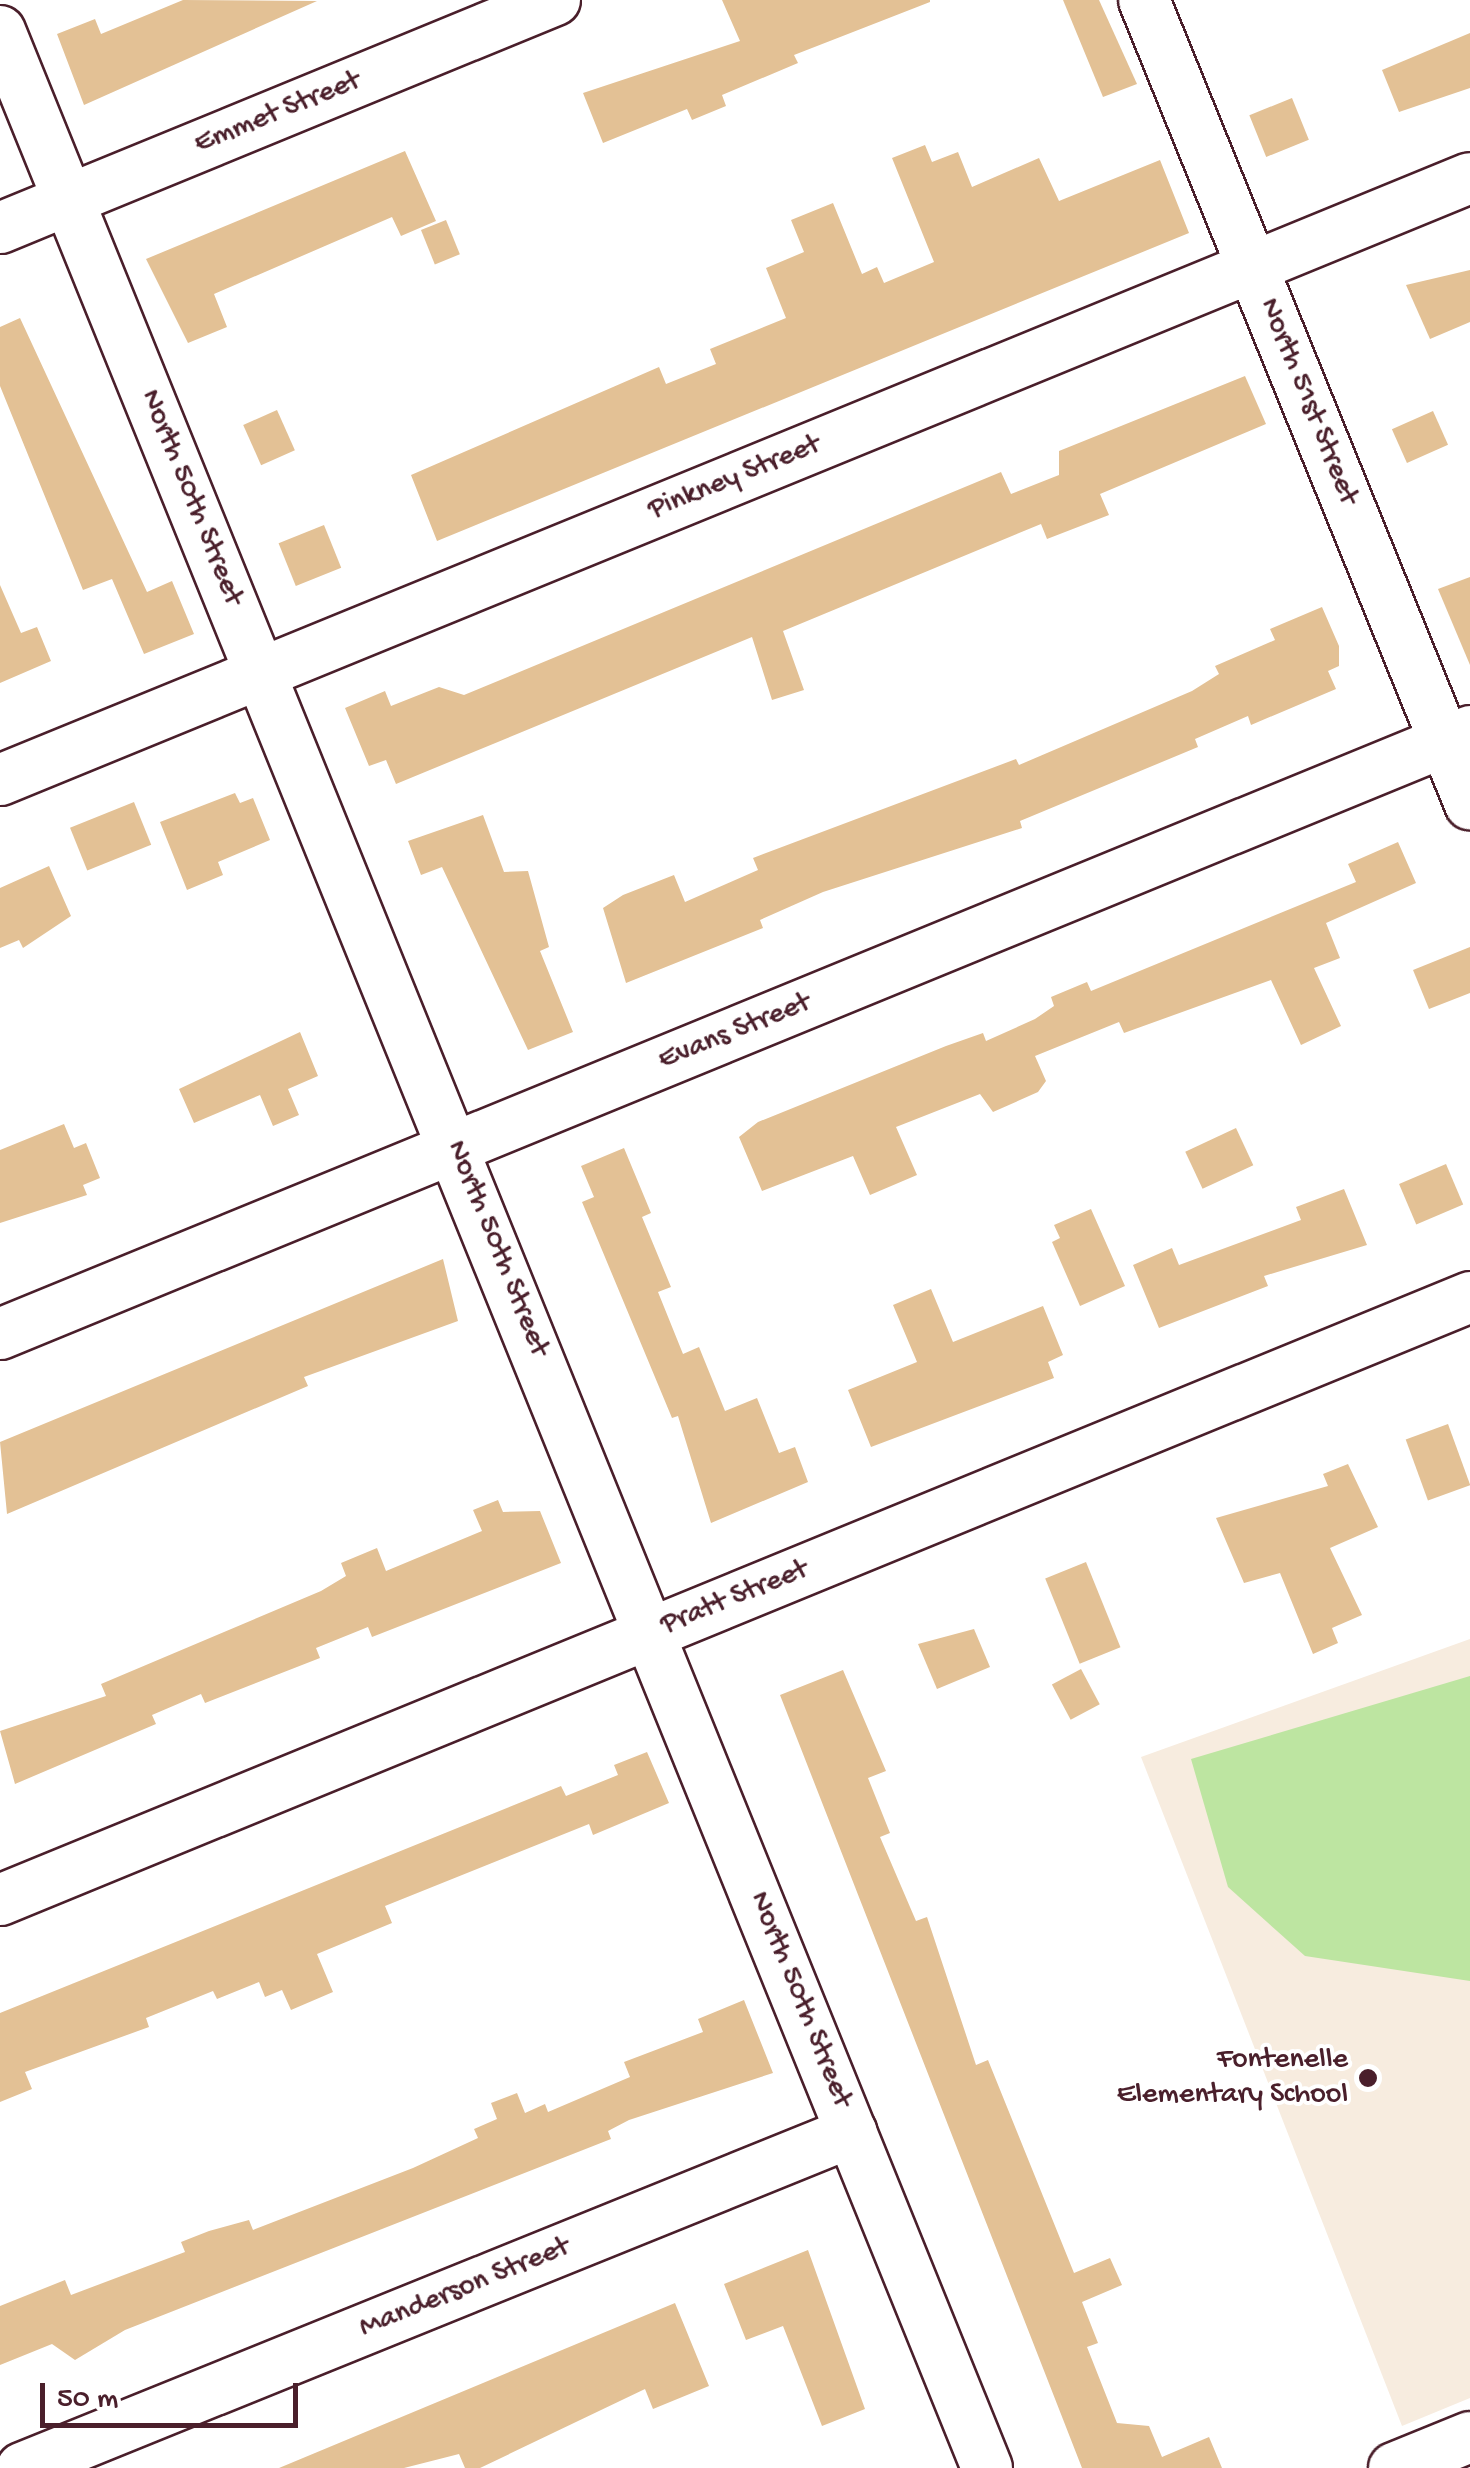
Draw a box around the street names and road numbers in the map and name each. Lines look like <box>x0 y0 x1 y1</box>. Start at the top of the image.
street label: Emmet Street <box>190 64 366 164</box>
street label: North 51st Street <box>1249 293 1365 511</box>
street label: North 50th Street <box>130 385 250 611</box>
street label: Pinkney Street <box>644 428 826 530</box>
street label: Evans Street <box>654 986 816 1080</box>
street label: North 50th Street <box>436 1136 556 1362</box>
street label: Pratt Street <box>656 1553 814 1645</box>
street label: North 50th Street <box>739 1887 859 2113</box>
street label: Manderson Street <box>355 2230 575 2348</box>

